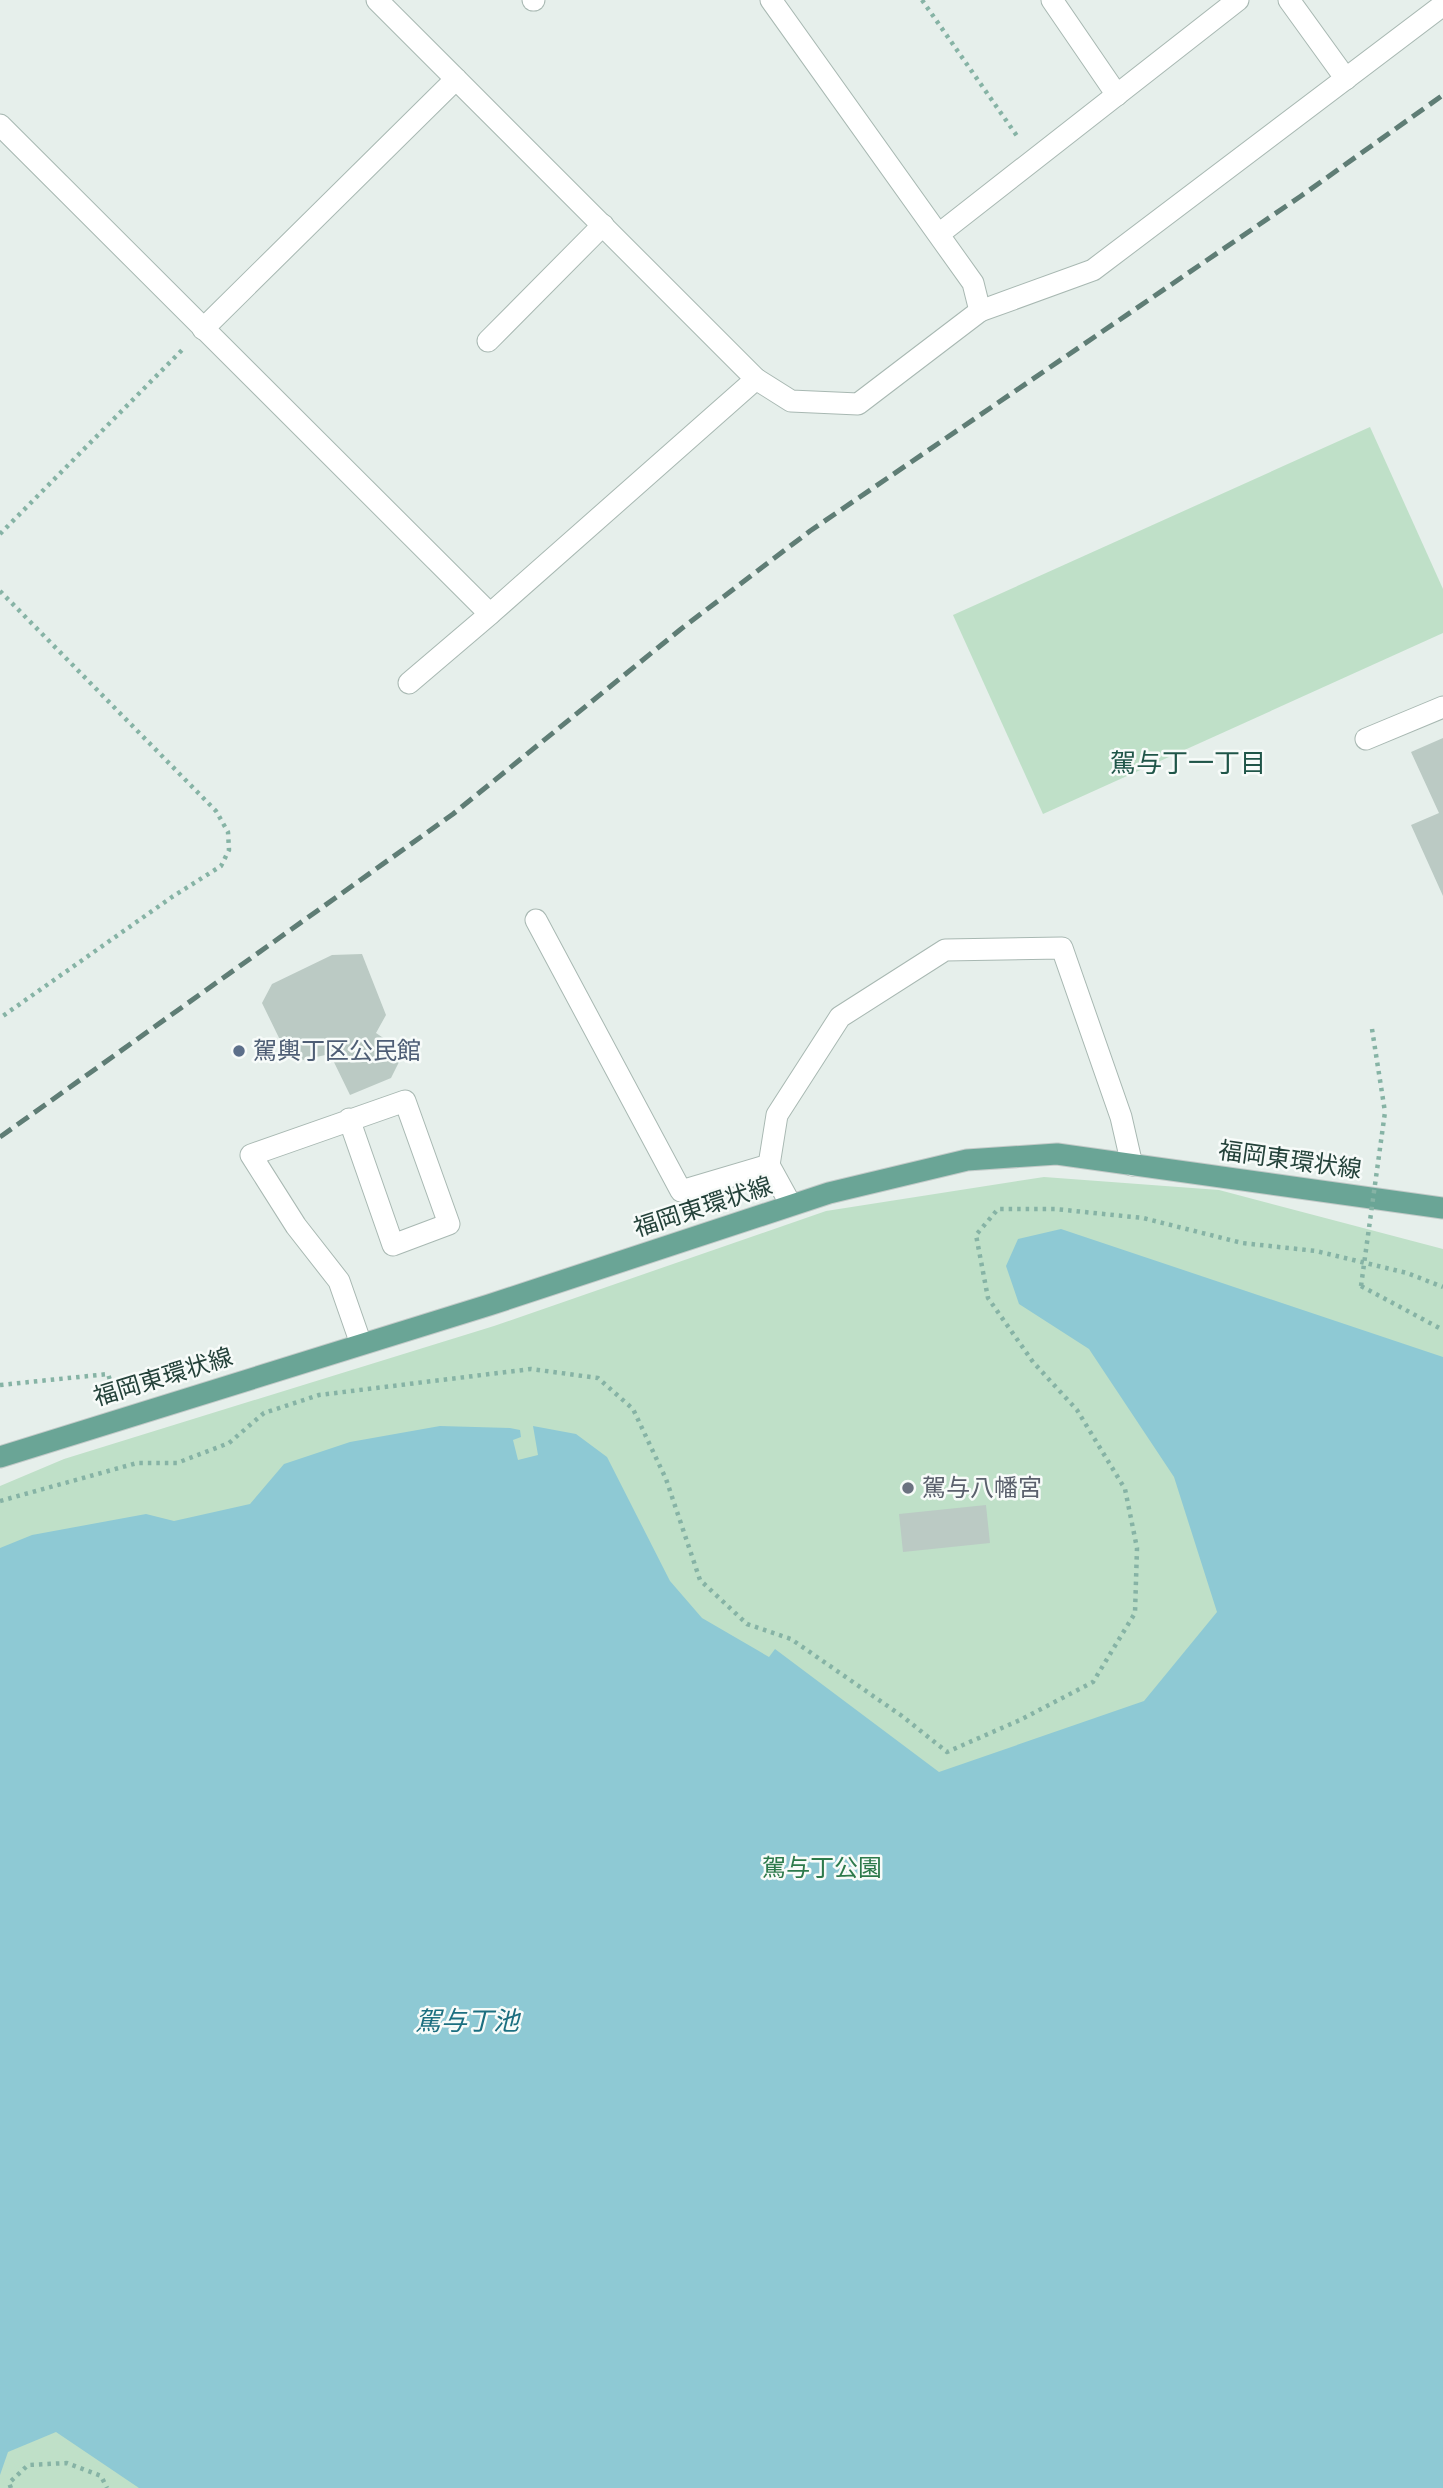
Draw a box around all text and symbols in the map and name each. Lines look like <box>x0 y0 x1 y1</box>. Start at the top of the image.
district label: 駕与丁一丁目 <box>1110 747 1266 778</box>
place label: 駕輿丁区公民館 <box>253 1036 421 1064</box>
marker: 駕輿丁区公民館 <box>231 1043 247 1059</box>
street label: 福岡東環状線 <box>1217 1135 1363 1183</box>
street label: 福岡東環状線 <box>630 1170 775 1242</box>
street label: 福岡東環状線 <box>90 1342 236 1410</box>
place label: 駕与八幡宮 <box>922 1473 1042 1501</box>
marker: 駕与八幡宮 <box>900 1480 916 1496</box>
park label: 駕与丁公園 <box>762 1853 882 1881</box>
water label: 駕与丁池 <box>415 2005 522 2036</box>

